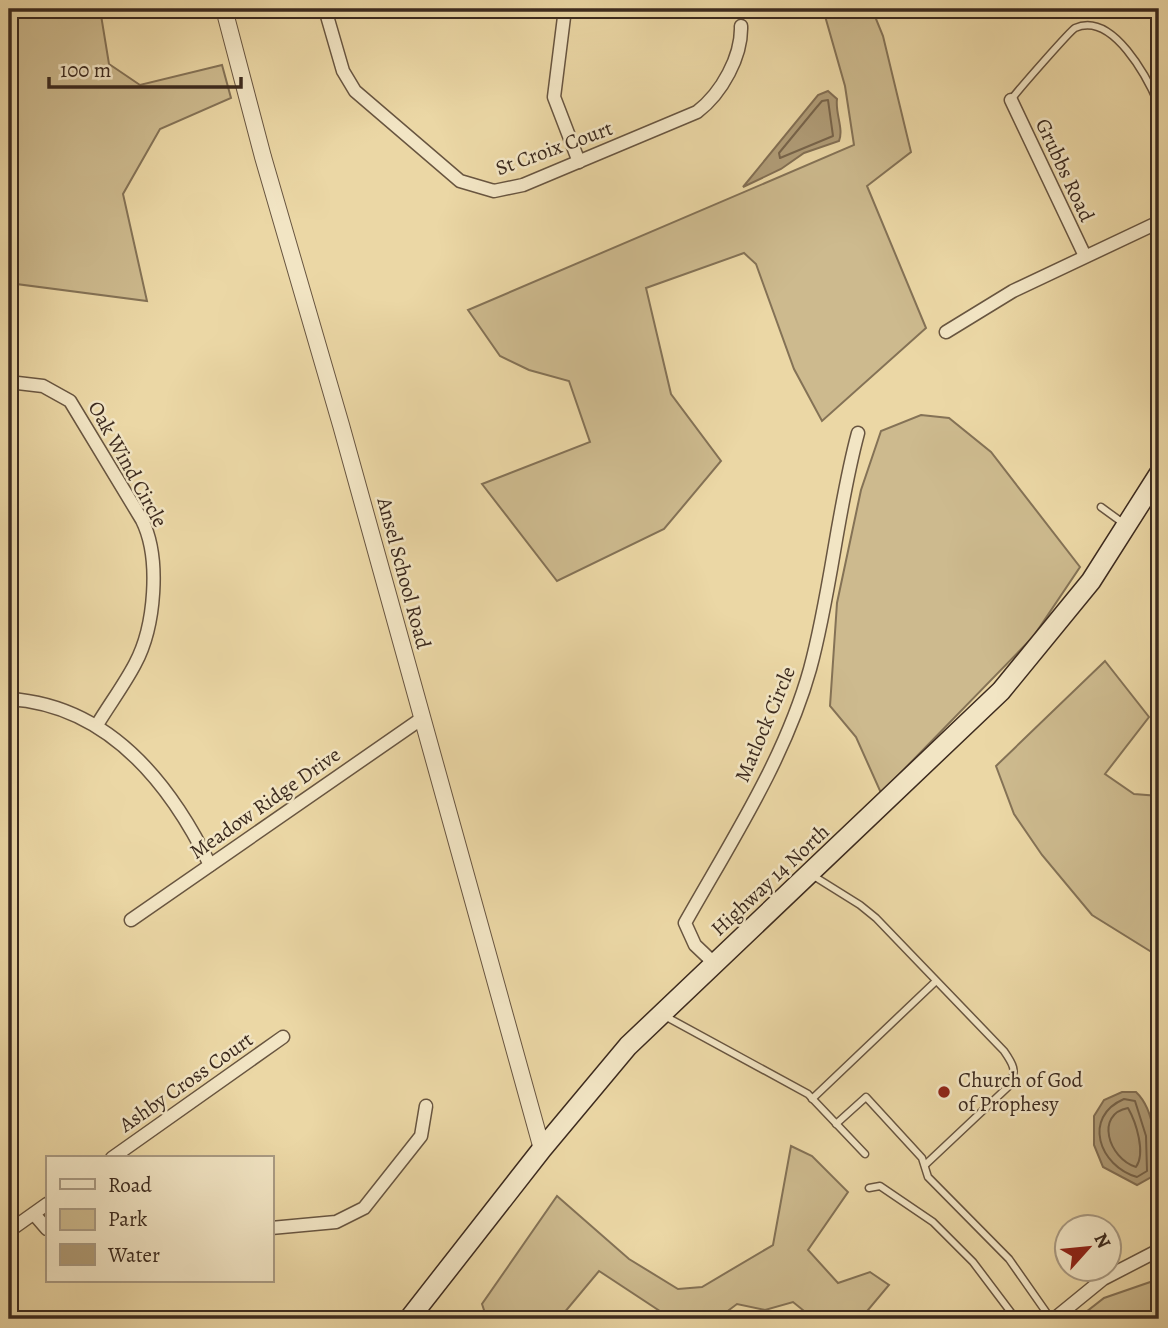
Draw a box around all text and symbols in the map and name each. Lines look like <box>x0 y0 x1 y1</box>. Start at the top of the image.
scale bar <box>49 46 242 90</box>
text: 100 m <box>60 56 111 84</box>
street label: St Croix Court <box>492 114 617 182</box>
street label: Grubbs Road <box>1029 114 1101 227</box>
street label: Oak Wind Circle <box>82 396 174 532</box>
street label: Ansel School Road <box>370 493 438 652</box>
street label: Matlock Circle <box>728 662 802 786</box>
street label: Meadow Ridge Drive <box>184 740 346 866</box>
street label: Highway 14 North <box>705 818 835 942</box>
street label: Ashby Cross Court <box>113 1025 259 1139</box>
place label: Church of God of Prophesy <box>958 1066 1083 1118</box>
marker: Church of God of Prophesy <box>936 1084 952 1100</box>
legend <box>46 1156 273 1282</box>
text: Road <box>108 1171 152 1199</box>
text: Park <box>108 1205 148 1233</box>
north arrow <box>1052 1212 1122 1282</box>
text: N <box>1088 1229 1117 1253</box>
text: Water <box>107 1241 160 1269</box>

